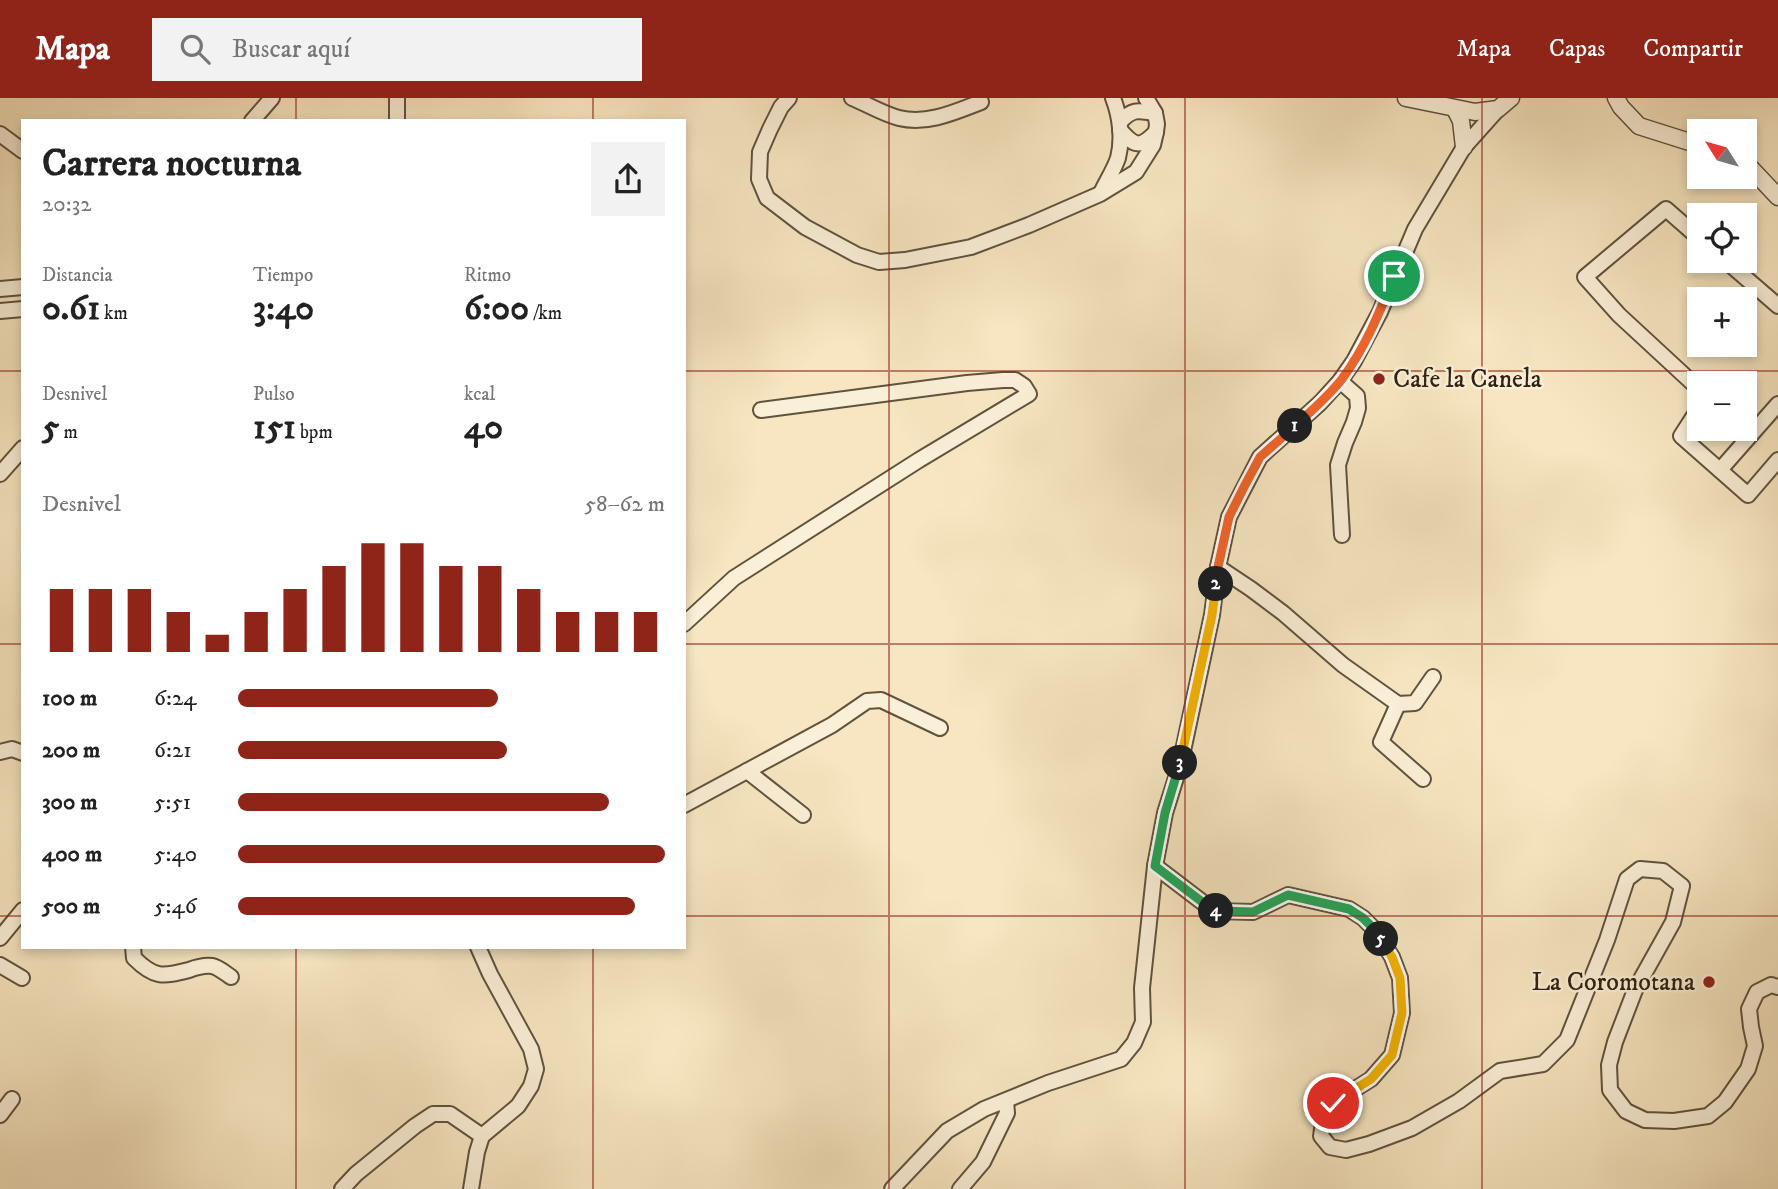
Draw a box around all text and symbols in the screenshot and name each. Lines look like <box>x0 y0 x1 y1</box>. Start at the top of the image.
search box <box>152 18 642 81</box>
text: Mapa <box>35 29 110 70</box>
icon: search <box>176 30 214 68</box>
text: Buscar aquí <box>232 33 350 66</box>
text: Mapa <box>1457 34 1511 64</box>
text: Capas <box>1549 34 1605 64</box>
text: Compartir <box>1643 34 1743 64</box>
north arrow <box>1687 119 1757 189</box>
map controls <box>1687 119 1757 441</box>
text: Carrera nocturna <box>42 140 301 188</box>
button: share <box>591 142 665 216</box>
text: 20:32 <box>42 190 92 219</box>
button: locate <box>1687 203 1757 273</box>
pin <box>1364 246 1424 306</box>
icon: arrive <box>1375 257 1413 295</box>
text: Distancia <box>42 264 113 287</box>
text: Tiempo <box>253 264 313 287</box>
text: Ritmo <box>464 264 511 287</box>
text: 0.61 <box>42 287 100 331</box>
text: 3:40 <box>253 287 314 331</box>
text: 6:00 <box>464 287 529 331</box>
button: + <box>1687 287 1757 357</box>
text: km <box>100 302 128 325</box>
text: /km <box>529 302 562 325</box>
place label: Cafe la Canela <box>1393 363 1542 396</box>
marker: Cafe la Canela <box>1371 371 1387 387</box>
button: − <box>1687 371 1757 441</box>
text: Desnivel <box>42 383 107 406</box>
text: Pulso <box>253 383 295 406</box>
text: kcal <box>464 383 495 406</box>
text: 5 <box>42 406 59 450</box>
text: 151 <box>253 406 296 450</box>
text: 40 <box>464 406 503 450</box>
pin: 1 <box>1278 408 1312 444</box>
text: 1 <box>1291 414 1298 437</box>
text: m <box>59 421 78 444</box>
text: bpm <box>296 421 333 444</box>
text: Desnivel <box>42 490 121 519</box>
text: 58–62 m <box>585 490 665 519</box>
pin: 2 <box>1198 566 1234 602</box>
text: 2 <box>1211 572 1220 595</box>
text: 100 m <box>42 684 97 713</box>
text: 6:24 <box>154 684 197 713</box>
text: 200 m <box>42 736 100 765</box>
text: 6:21 <box>154 736 192 765</box>
pin: 3 <box>1162 746 1198 780</box>
text: 3 <box>1176 751 1183 774</box>
text: 300 m <box>42 788 98 817</box>
text: 5:51 <box>154 788 191 817</box>
text: 400 m <box>42 840 102 869</box>
text: 5:40 <box>154 840 197 869</box>
text: 500 m <box>42 892 100 921</box>
text: 5:46 <box>154 892 197 921</box>
pin: 4 <box>1198 894 1234 928</box>
text: 4 <box>1210 899 1221 922</box>
pin: 5 <box>1364 922 1398 956</box>
text: 5 <box>1376 927 1385 950</box>
place label: La Coromotana <box>1531 966 1695 999</box>
marker: La Coromotana <box>1701 974 1717 990</box>
pin <box>1303 1073 1363 1133</box>
icon: check <box>1314 1084 1352 1122</box>

